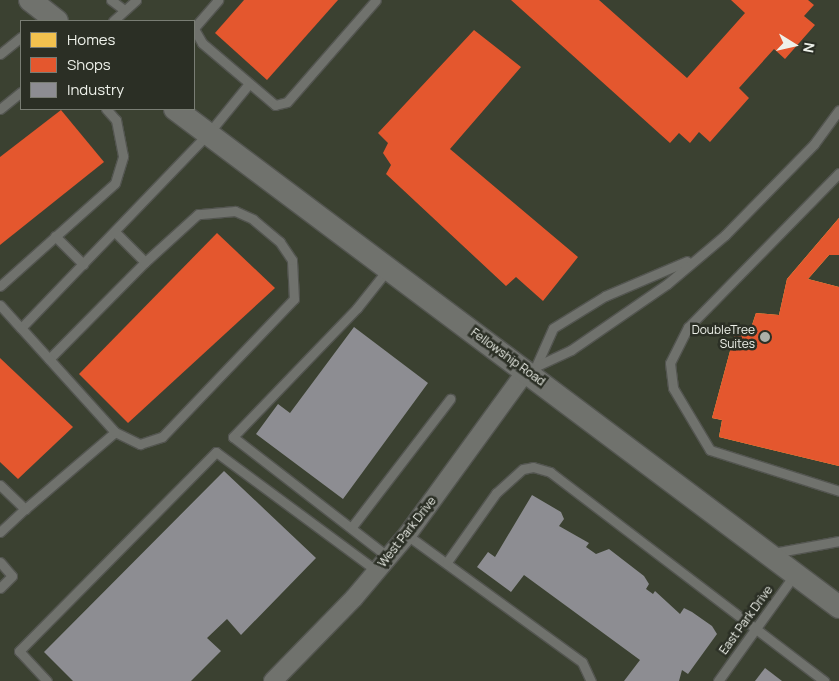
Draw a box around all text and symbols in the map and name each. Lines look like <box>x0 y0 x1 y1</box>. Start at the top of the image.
legend <box>20 20 195 110</box>
north arrow <box>769 20 819 70</box>
text: Homes <box>67 29 115 50</box>
text: N <box>799 41 819 54</box>
text: Shops <box>67 54 111 75</box>
text: Industry <box>67 79 124 100</box>
place label: DoubleTree Suites <box>692 323 755 351</box>
street label: Fellowship Road <box>468 325 548 389</box>
marker: DoubleTree Suites <box>759 331 771 343</box>
street label: West Park Drive <box>375 494 439 570</box>
street label: East Park Drive <box>716 583 776 657</box>

